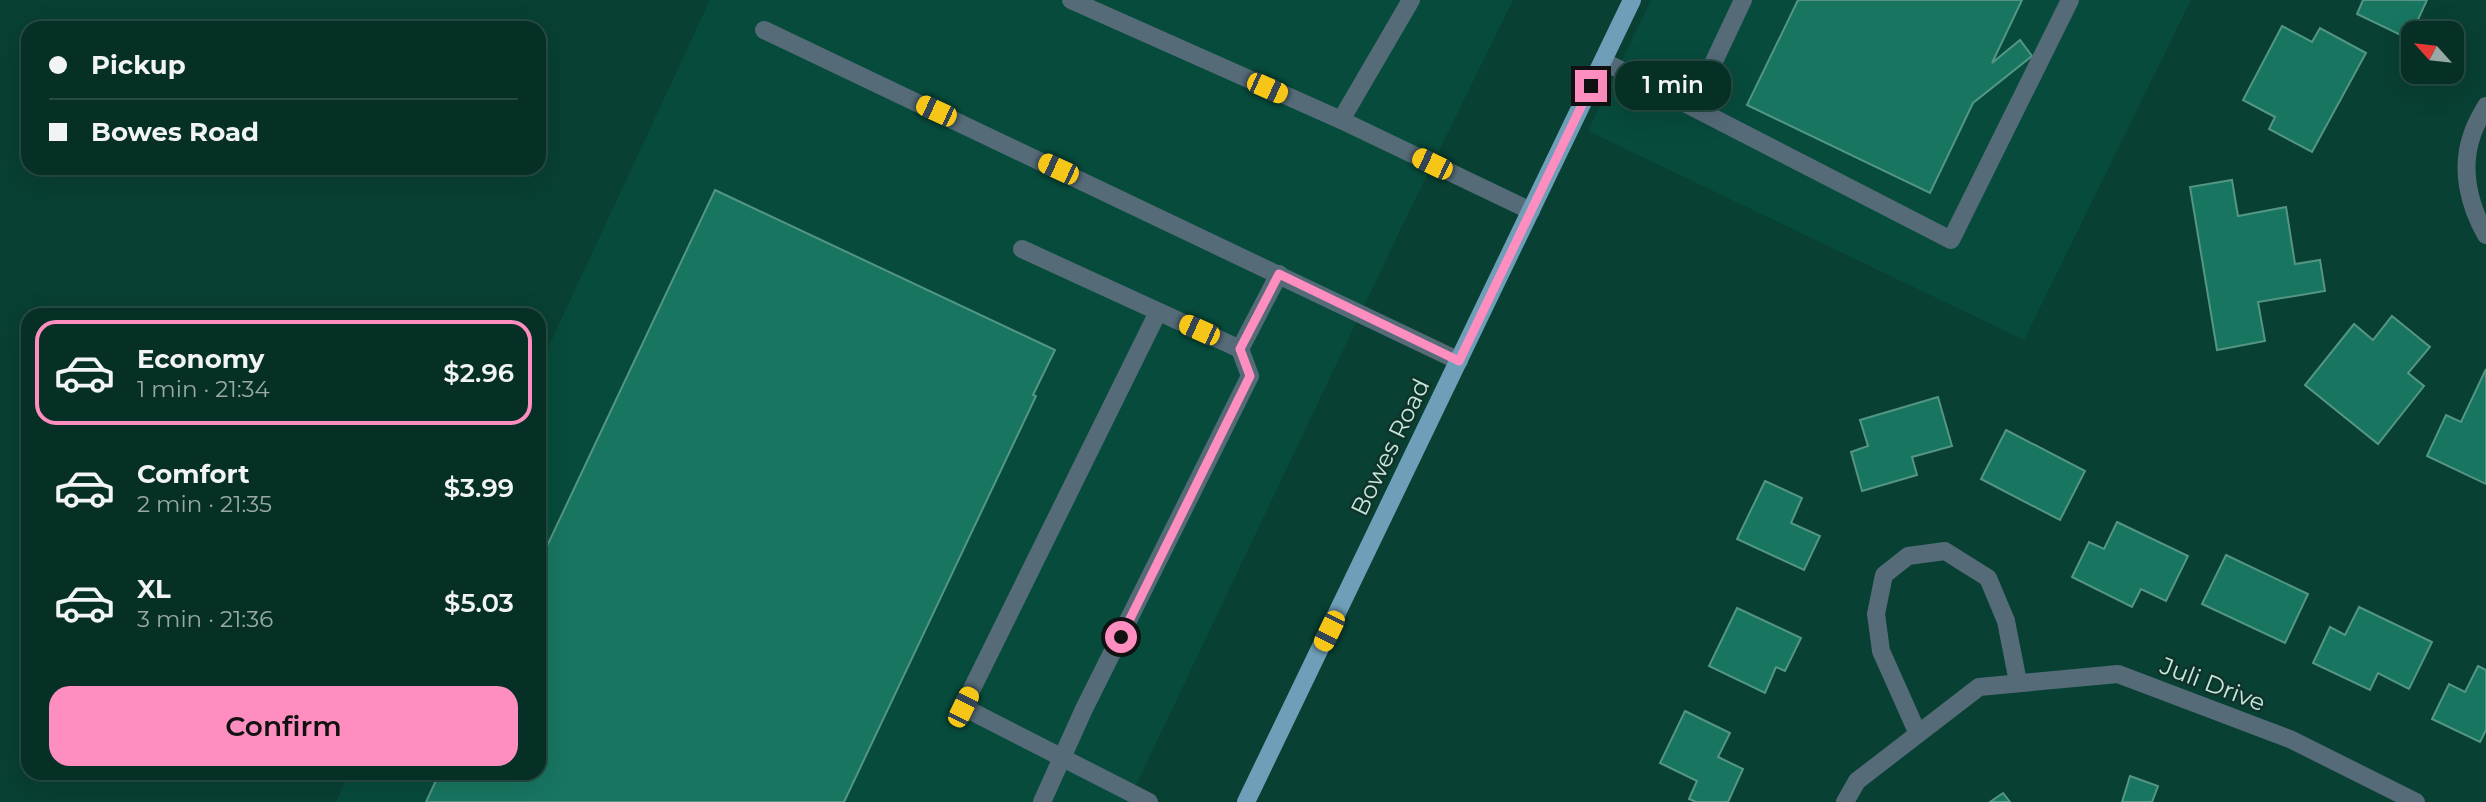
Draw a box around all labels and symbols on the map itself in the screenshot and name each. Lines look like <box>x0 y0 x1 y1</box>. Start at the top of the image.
north arrow <box>2401 21 2464 84</box>
callout: 1 min <box>1616 62 1731 110</box>
car <box>1244 70 1291 106</box>
route end <box>1575 70 1607 102</box>
car <box>913 93 960 129</box>
car <box>1409 145 1456 183</box>
car <box>1035 151 1082 187</box>
car <box>1176 312 1223 348</box>
street label: Bowes Road <box>1344 374 1436 520</box>
car <box>1311 608 1348 654</box>
route start <box>1105 621 1137 653</box>
street label: Juli Drive <box>2155 650 2270 717</box>
car <box>945 684 982 730</box>

